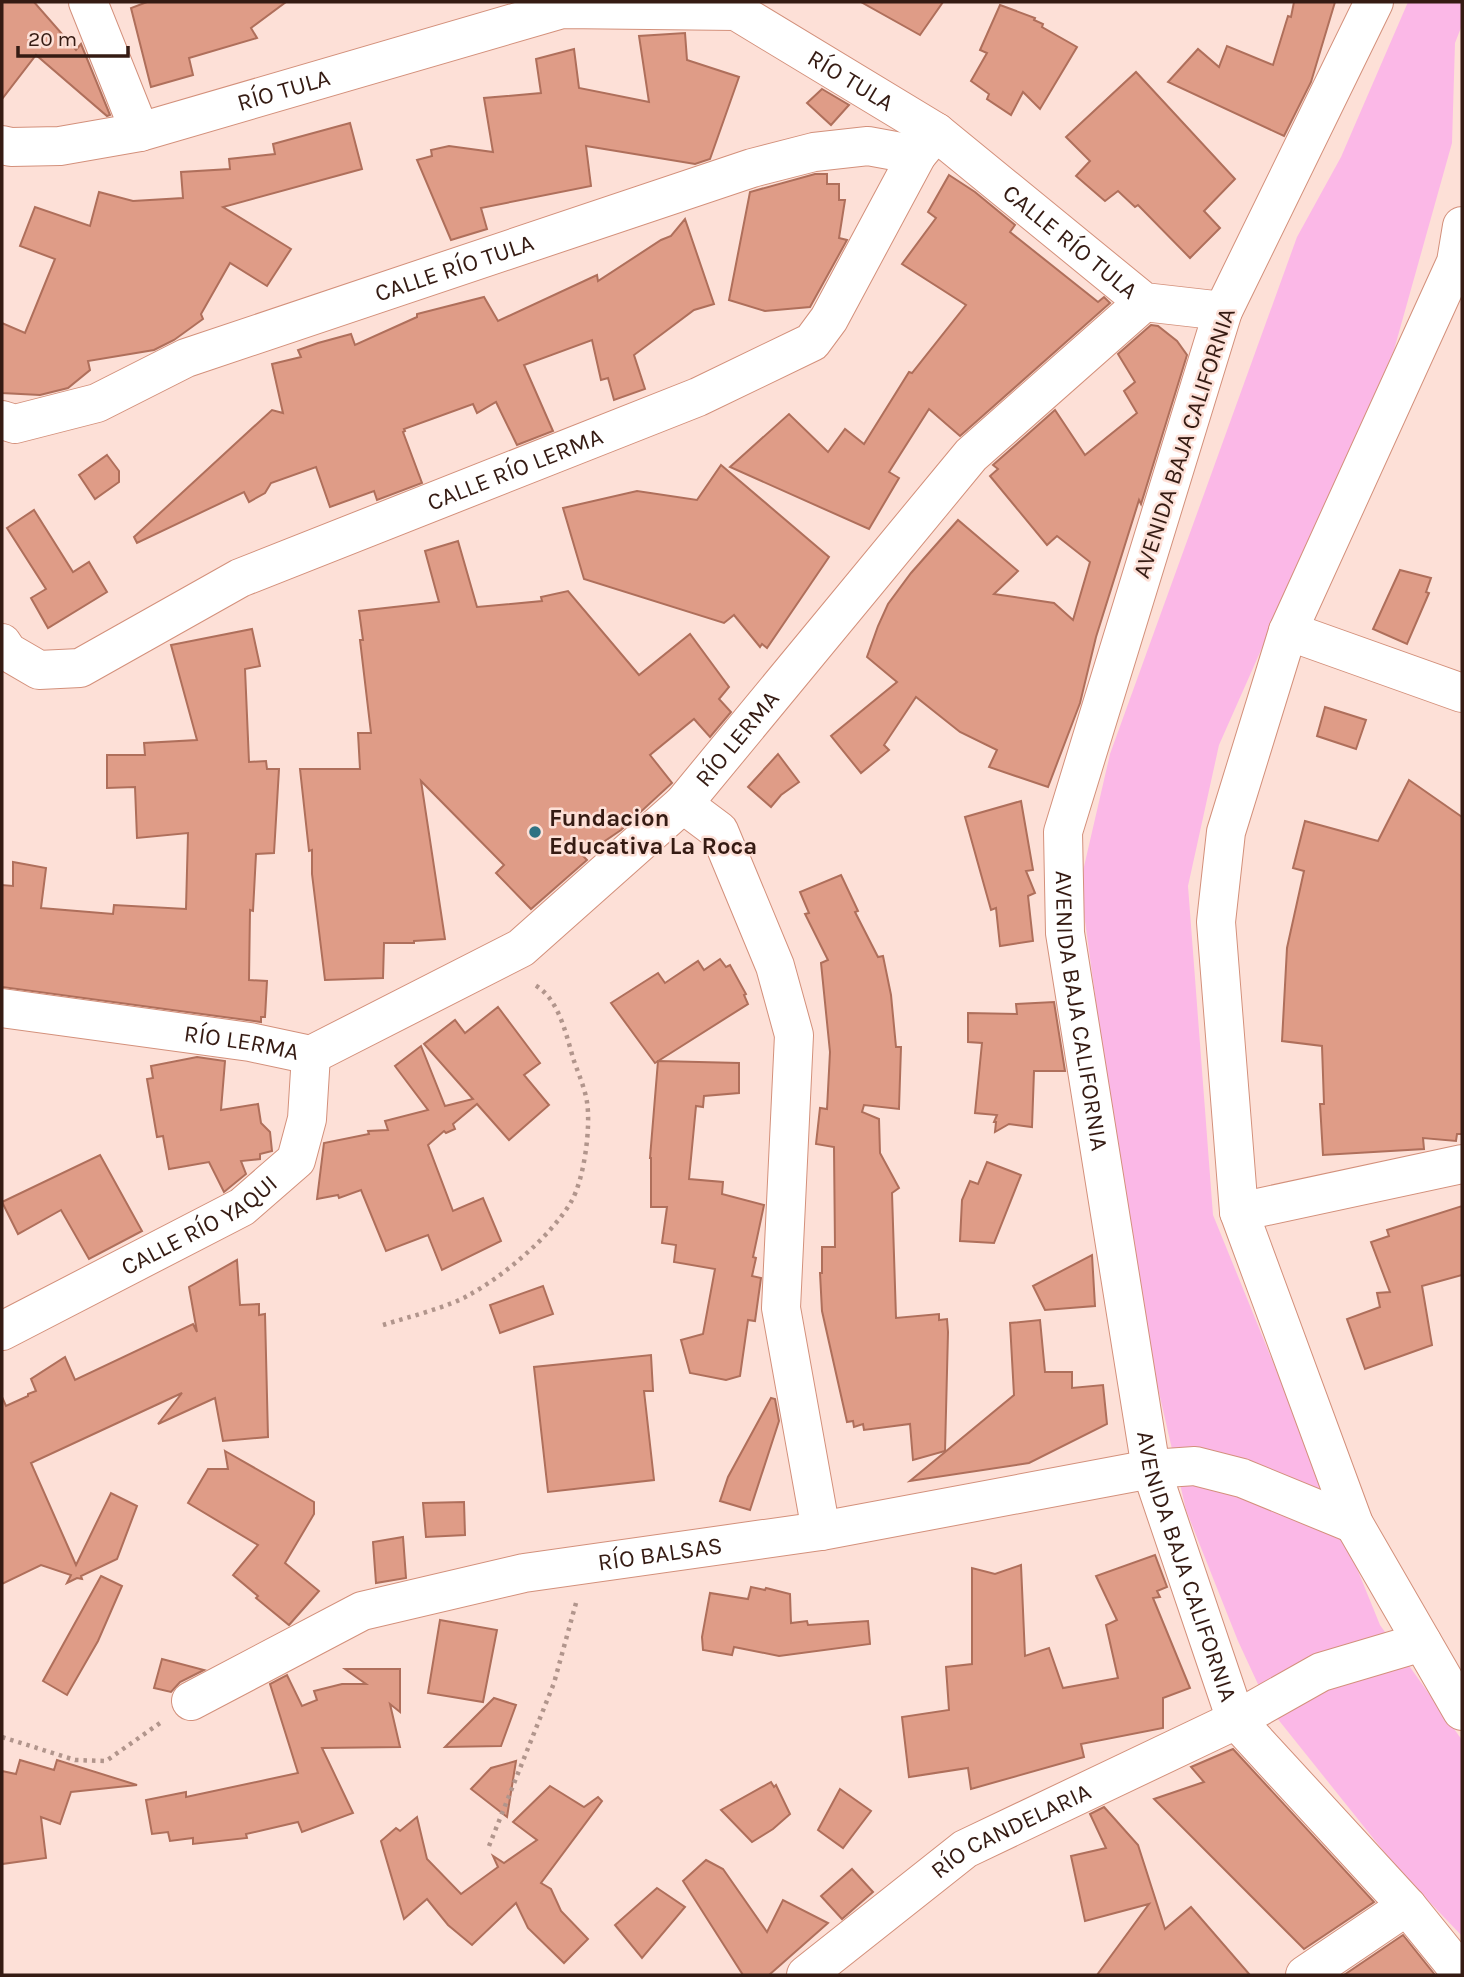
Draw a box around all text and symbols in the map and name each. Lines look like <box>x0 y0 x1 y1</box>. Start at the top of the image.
scale bar <box>18 14 128 58</box>
text: 20 m <box>28 27 77 51</box>
street label: RÍO TULA <box>803 44 899 117</box>
street label: RÍO TULA <box>234 63 333 117</box>
street label: CALLE RÍO TULA <box>997 178 1143 305</box>
street label: CALLE RÍO TULA <box>371 228 537 308</box>
street label: AVENIDA BAJA CALIFORNIA <box>1127 304 1241 582</box>
street label: CALLE RÍO LERMA <box>423 422 607 517</box>
street label: RÍO LERMA <box>689 685 785 792</box>
place label: Fundacion Educativa La Roca <box>549 804 757 860</box>
marker: Fundacion Educativa La Roca <box>527 824 543 840</box>
street label: AVENIDA BAJA CALIFORNIA <box>1050 870 1114 1153</box>
street label: RÍO LERMA <box>182 1019 302 1066</box>
street label: CALLE RÍO YAQUI <box>116 1169 283 1281</box>
street label: AVENIDA BAJA CALIFORNIA <box>1131 1429 1243 1705</box>
street label: RÍO BALSAS <box>596 1531 724 1576</box>
street label: RÍO CANDELARIA <box>925 1777 1096 1884</box>

